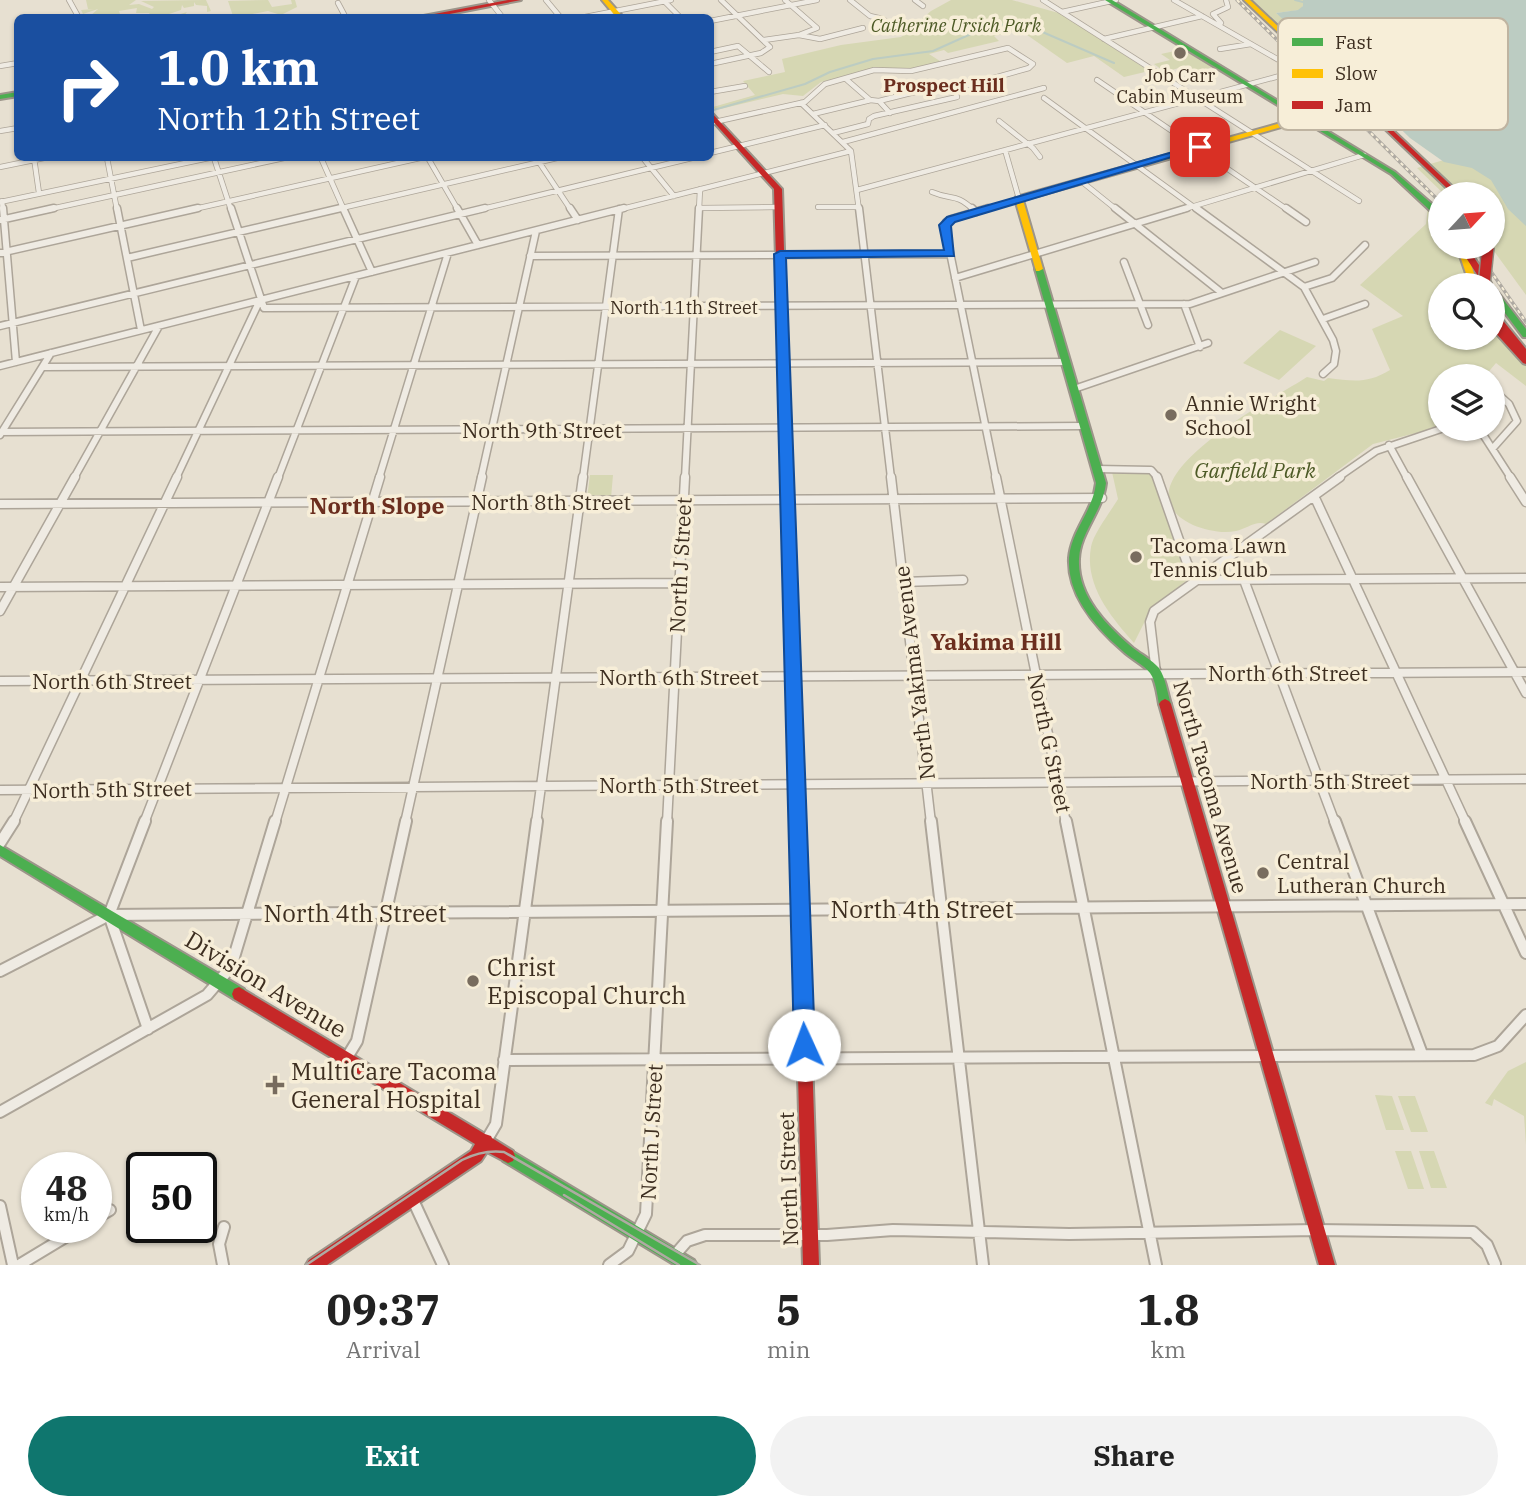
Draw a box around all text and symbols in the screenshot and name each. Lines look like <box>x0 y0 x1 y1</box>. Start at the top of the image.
park label: Catherine Ursich Park <box>871 14 1042 37</box>
legend <box>1278 18 1508 130</box>
text: Fast <box>1335 30 1373 54</box>
text: 1.0 km <box>157 35 319 98</box>
icon: right <box>42 42 133 133</box>
marker: Job Carr Cabin Museum <box>1172 45 1188 61</box>
text: Slow <box>1335 61 1377 85</box>
place label: Job Carr Cabin Museum <box>1117 64 1243 108</box>
district label: Prospect Hill <box>883 73 1005 97</box>
text: Jam <box>1335 93 1372 117</box>
text: North 12th Street <box>157 97 420 139</box>
pin <box>1170 117 1230 177</box>
icon: arrive <box>1181 128 1219 166</box>
north arrow <box>1428 182 1505 259</box>
map controls <box>1428 182 1505 441</box>
button: search <box>1428 273 1505 350</box>
street label: North 11th Street <box>610 296 758 319</box>
button: layers <box>1428 364 1505 441</box>
place label: Annie Wright School <box>1185 389 1317 441</box>
marker: Annie Wright School <box>1163 407 1179 423</box>
street label: North 9th Street <box>462 416 622 444</box>
park label: Garfield Park <box>1194 456 1317 484</box>
street label: North 8th Street <box>471 488 631 516</box>
district label: North Slope <box>310 490 444 520</box>
street label: North J Street <box>662 496 698 634</box>
place label: Tacoma Lawn Tennis Club <box>1150 531 1287 583</box>
marker: Tacoma Lawn Tennis Club <box>1128 549 1144 565</box>
street label: North Yakima Avenue <box>887 564 941 782</box>
district label: Yakima Hill <box>930 626 1062 656</box>
street label: North 6th Street <box>1208 659 1368 687</box>
street label: North 6th Street <box>599 663 759 691</box>
street label: North 6th Street <box>32 667 192 695</box>
street label: North G Street <box>1022 671 1078 815</box>
street label: North Tacoma Avenue <box>1167 677 1255 897</box>
street label: North 5th Street <box>1250 767 1410 795</box>
street label: North 5th Street <box>599 771 759 799</box>
street label: North 5th Street <box>32 774 192 804</box>
place label: Central Lutheran Church <box>1277 847 1446 899</box>
marker: Central Lutheran Church <box>1255 865 1271 881</box>
street label: North 4th Street <box>831 893 1013 925</box>
street label: North 4th Street <box>264 897 446 929</box>
street label: Division Avenue <box>179 923 353 1045</box>
place label: Christ Episcopal Church <box>487 951 686 1011</box>
marker: Christ Episcopal Church <box>465 973 481 989</box>
position arrow <box>767 1008 841 1082</box>
place label: MultiCare Tacoma General Hospital <box>291 1055 497 1115</box>
street label: North J Street <box>633 1063 669 1201</box>
marker: MultiCare Tacoma General Hospital <box>265 1075 285 1095</box>
street label: North I Street <box>772 1111 804 1247</box>
speed limit sign: 50 <box>126 1152 217 1243</box>
text: 48 <box>45 1165 88 1211</box>
text: km/h <box>44 1203 89 1226</box>
text: 09:37 <box>327 1282 440 1337</box>
text: 5 <box>776 1282 801 1337</box>
text: 1.8 <box>1137 1282 1199 1337</box>
text: Arrival <box>346 1334 421 1364</box>
text: min <box>767 1334 811 1364</box>
text: km <box>1151 1334 1186 1364</box>
button: Exit <box>28 1416 756 1496</box>
button: Share <box>770 1416 1498 1496</box>

